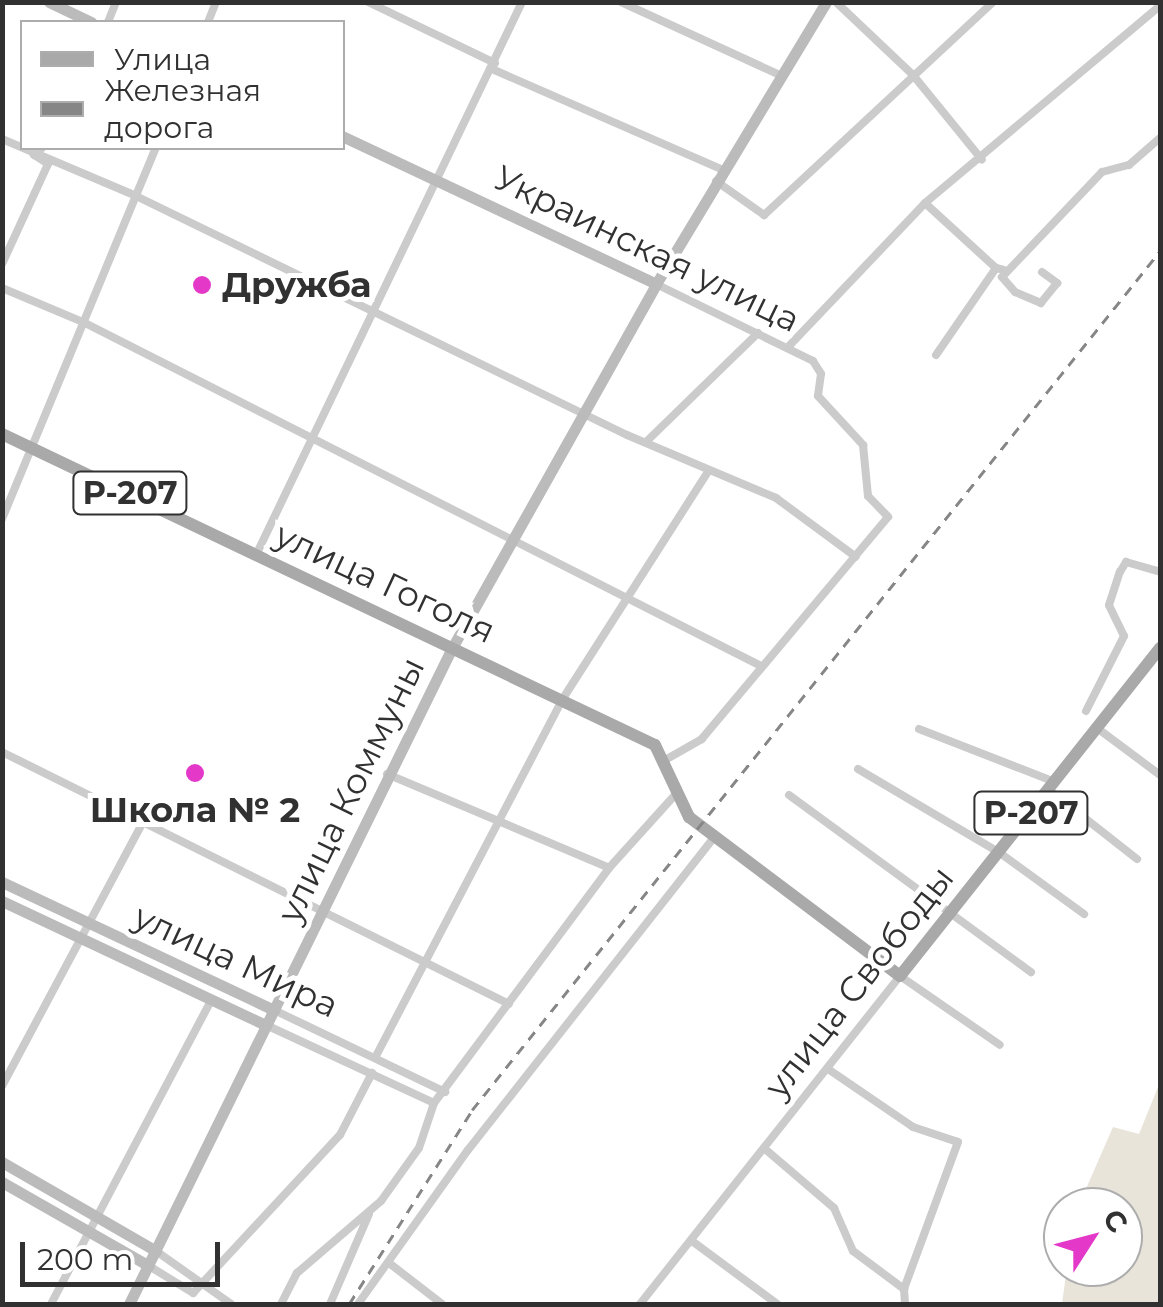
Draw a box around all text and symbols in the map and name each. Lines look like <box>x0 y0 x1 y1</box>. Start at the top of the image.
legend <box>20 20 345 150</box>
text: Улица <box>114 41 211 78</box>
text: Железная дорога <box>104 72 261 146</box>
street label: Украинская улица <box>487 157 807 341</box>
place label: Дружба <box>222 264 372 306</box>
marker: Дружба <box>191 274 213 296</box>
road number: Р-207 <box>70 466 190 520</box>
street label: улица Гоголя <box>268 514 502 652</box>
street label: улица Коммуны <box>269 650 433 930</box>
marker: Школа № 2 <box>184 762 206 784</box>
road number: Р-207 <box>971 786 1091 840</box>
place label: Школа № 2 <box>90 789 300 831</box>
street label: улица Свободы <box>755 858 963 1106</box>
street label: улица Мира <box>127 895 345 1027</box>
north arrow <box>1043 1187 1143 1287</box>
text: С <box>1096 1202 1135 1239</box>
scale bar <box>25 1222 225 1284</box>
text: 200 m <box>37 1241 133 1278</box>

